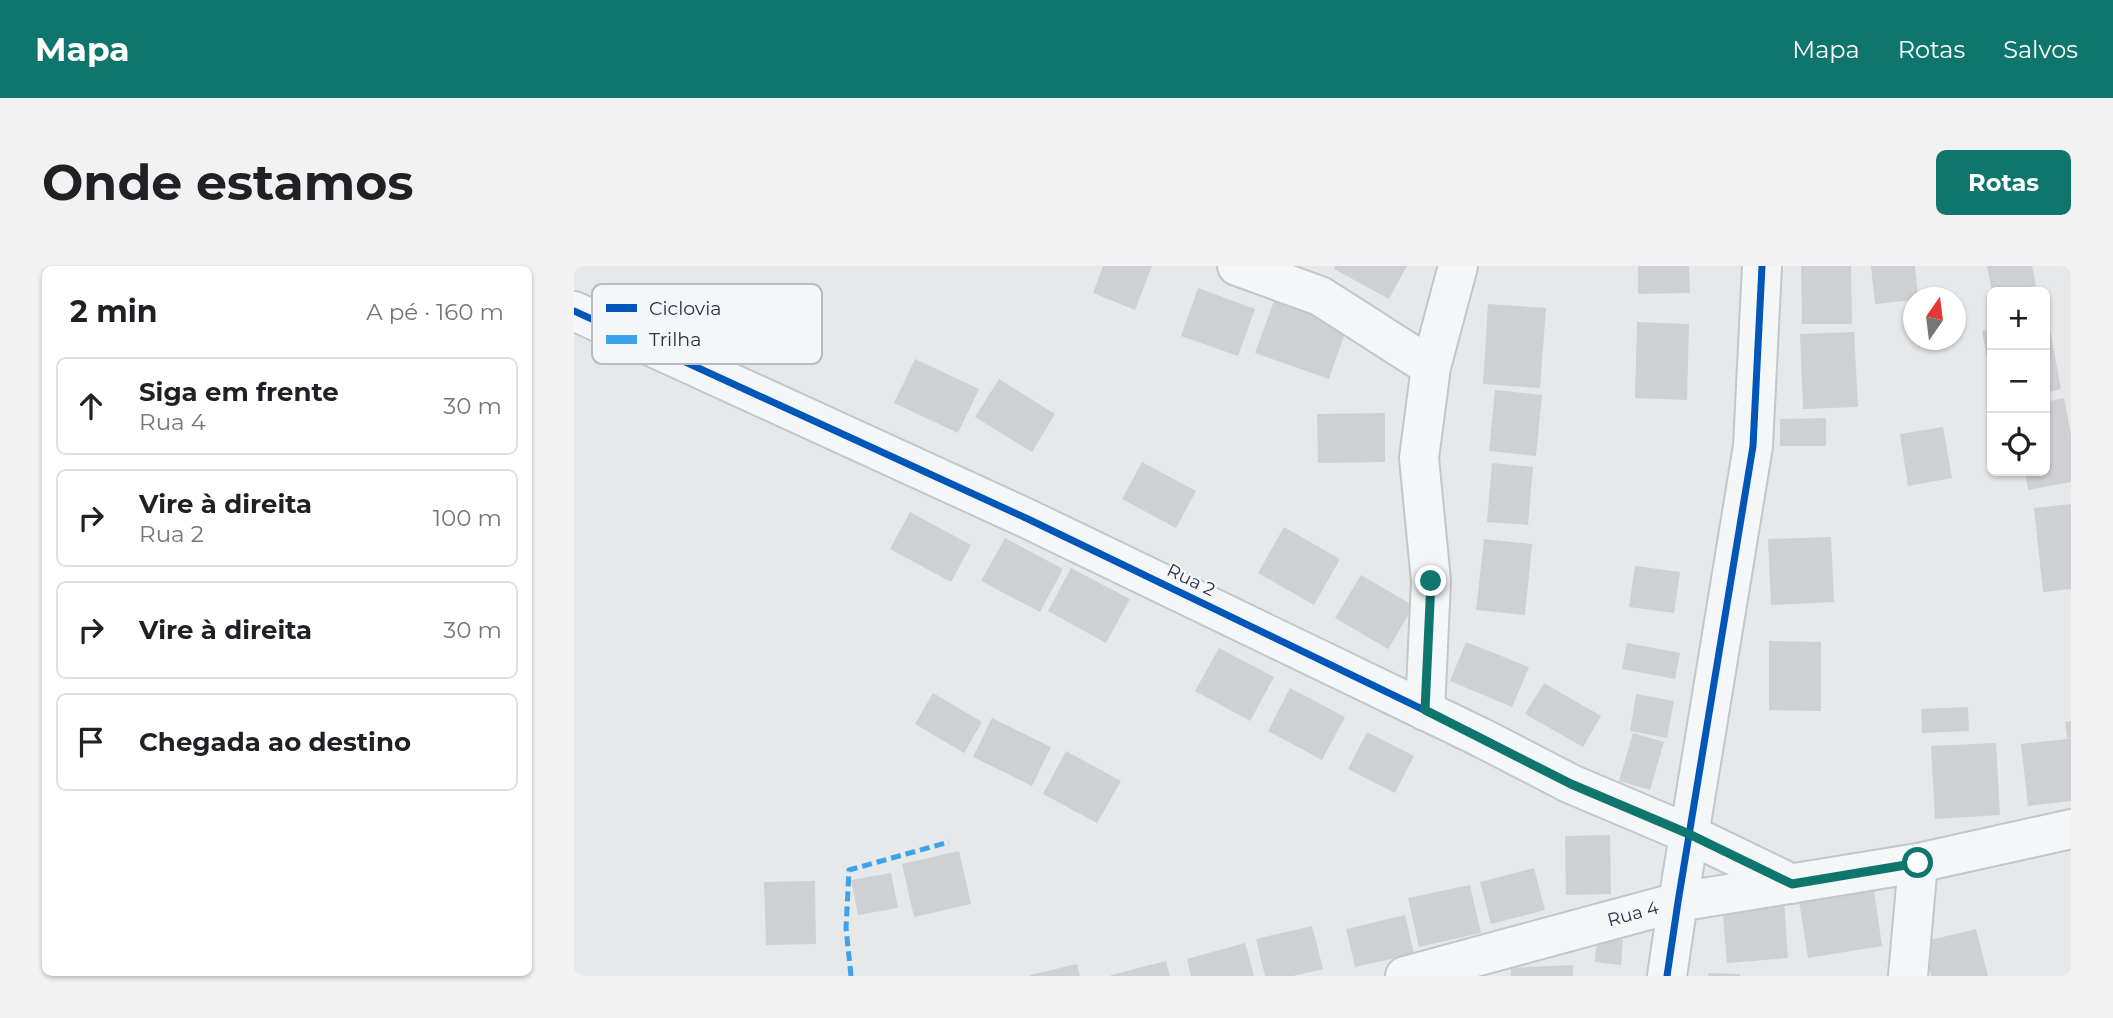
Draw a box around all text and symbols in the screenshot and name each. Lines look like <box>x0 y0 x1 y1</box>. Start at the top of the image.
text: Mapa <box>35 29 130 69</box>
text: Mapa <box>1792 35 1860 64</box>
text: Rotas <box>1898 35 1965 64</box>
text: Salvos <box>2003 35 2078 64</box>
button: Rotas <box>1936 150 2071 215</box>
text: Onde estamos <box>42 153 413 212</box>
legend <box>592 284 822 364</box>
north arrow <box>1903 287 1966 350</box>
map controls <box>1987 287 2050 476</box>
button: + <box>1987 287 2050 350</box>
text: 2 min <box>70 293 157 330</box>
text: Ciclovia <box>649 297 722 320</box>
text: A pé · 160 m <box>366 298 504 326</box>
text: Trilha <box>649 328 701 351</box>
button: − <box>1987 350 2050 413</box>
text: Siga em frente <box>139 376 339 408</box>
icon: ahead <box>72 387 110 425</box>
text: 30 m <box>443 392 502 420</box>
text: Rua 4 <box>139 408 206 436</box>
button: locate <box>1987 413 2050 476</box>
text: Vire à direita <box>139 488 312 520</box>
icon: right <box>72 499 110 537</box>
text: 100 m <box>433 504 502 532</box>
text: Rua 2 <box>139 520 204 548</box>
street label: Rua 2 <box>1163 559 1219 601</box>
route end <box>1415 565 1446 596</box>
icon: right <box>72 611 110 649</box>
text: Vire à direita <box>139 614 312 646</box>
text: 30 m <box>443 616 502 644</box>
icon: arrive <box>72 723 110 761</box>
text: Chegada ao destino <box>139 726 411 758</box>
route start <box>1902 847 1933 878</box>
street label: Rua 4 <box>1605 897 1661 931</box>

